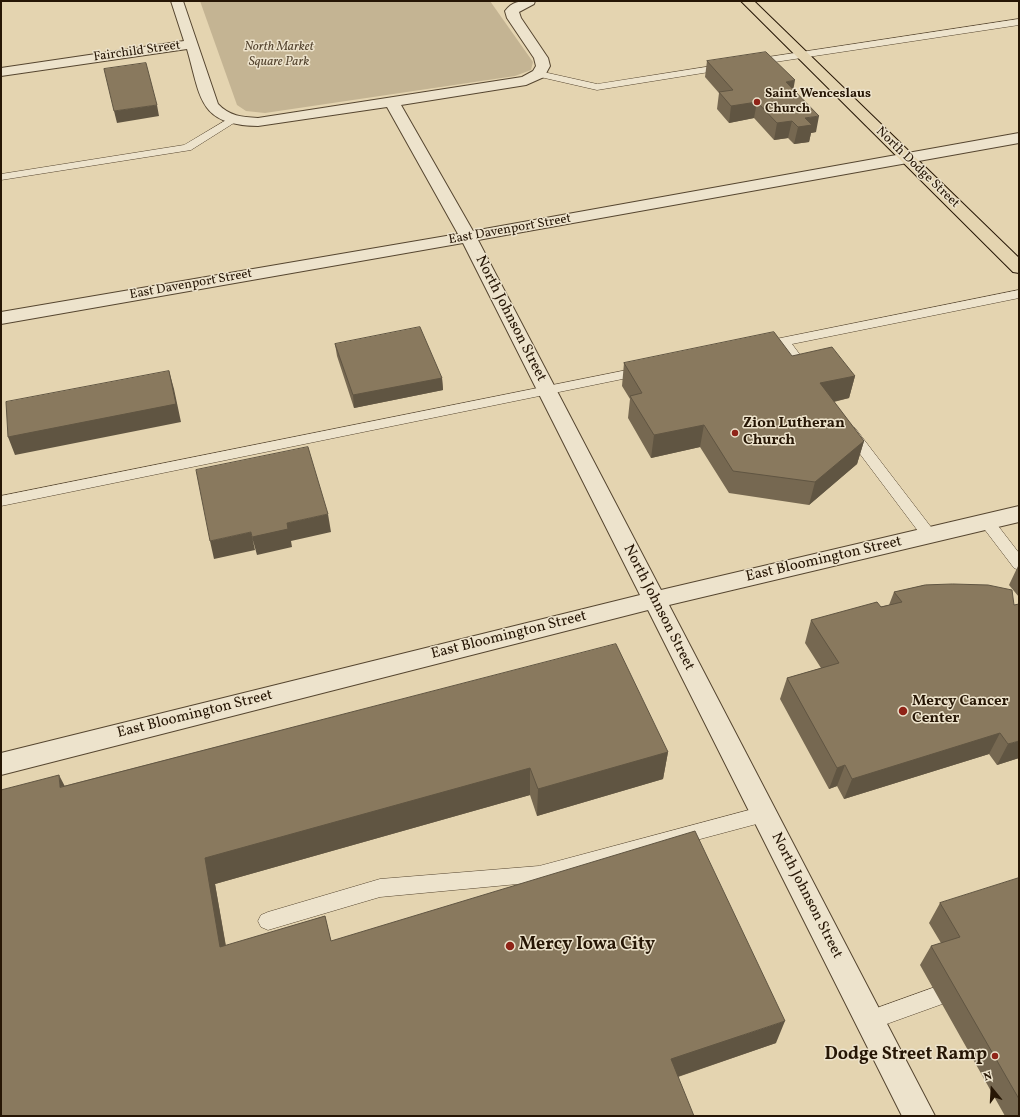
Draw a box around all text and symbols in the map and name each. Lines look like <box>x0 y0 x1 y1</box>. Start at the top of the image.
street label: Fairchild Street <box>93 38 181 66</box>
park label: North Market Square Park <box>244 40 314 71</box>
place label: Saint Wenceslaus Church <box>765 87 871 118</box>
marker: Saint Wenceslaus Church <box>752 97 762 107</box>
street label: North Dodge Street <box>872 124 962 212</box>
street label: East Davenport Street <box>447 212 573 248</box>
street label: North Johnson Street <box>470 253 550 385</box>
street label: East Davenport Street <box>128 267 254 303</box>
place label: Zion Lutheran Church <box>743 415 845 450</box>
marker: Zion Lutheran Church <box>730 428 740 438</box>
street label: East Bloomington Street <box>744 533 904 587</box>
street label: North Johnson Street <box>618 542 698 674</box>
street label: East Bloomington Street <box>429 608 589 664</box>
street label: East Bloomington Street <box>115 687 275 743</box>
place label: Mercy Cancer Center <box>912 693 1009 728</box>
marker: Mercy Cancer Center <box>897 705 909 717</box>
street label: North Johnson Street <box>766 830 846 962</box>
place label: Mercy Iowa City <box>519 935 655 957</box>
marker: Mercy Iowa City <box>504 940 516 952</box>
place label: Dodge Street Ramp <box>824 1045 987 1067</box>
marker: Dodge Street Ramp <box>990 1051 1000 1061</box>
north arrow <box>972 1069 1012 1109</box>
text: N <box>982 1069 994 1085</box>

